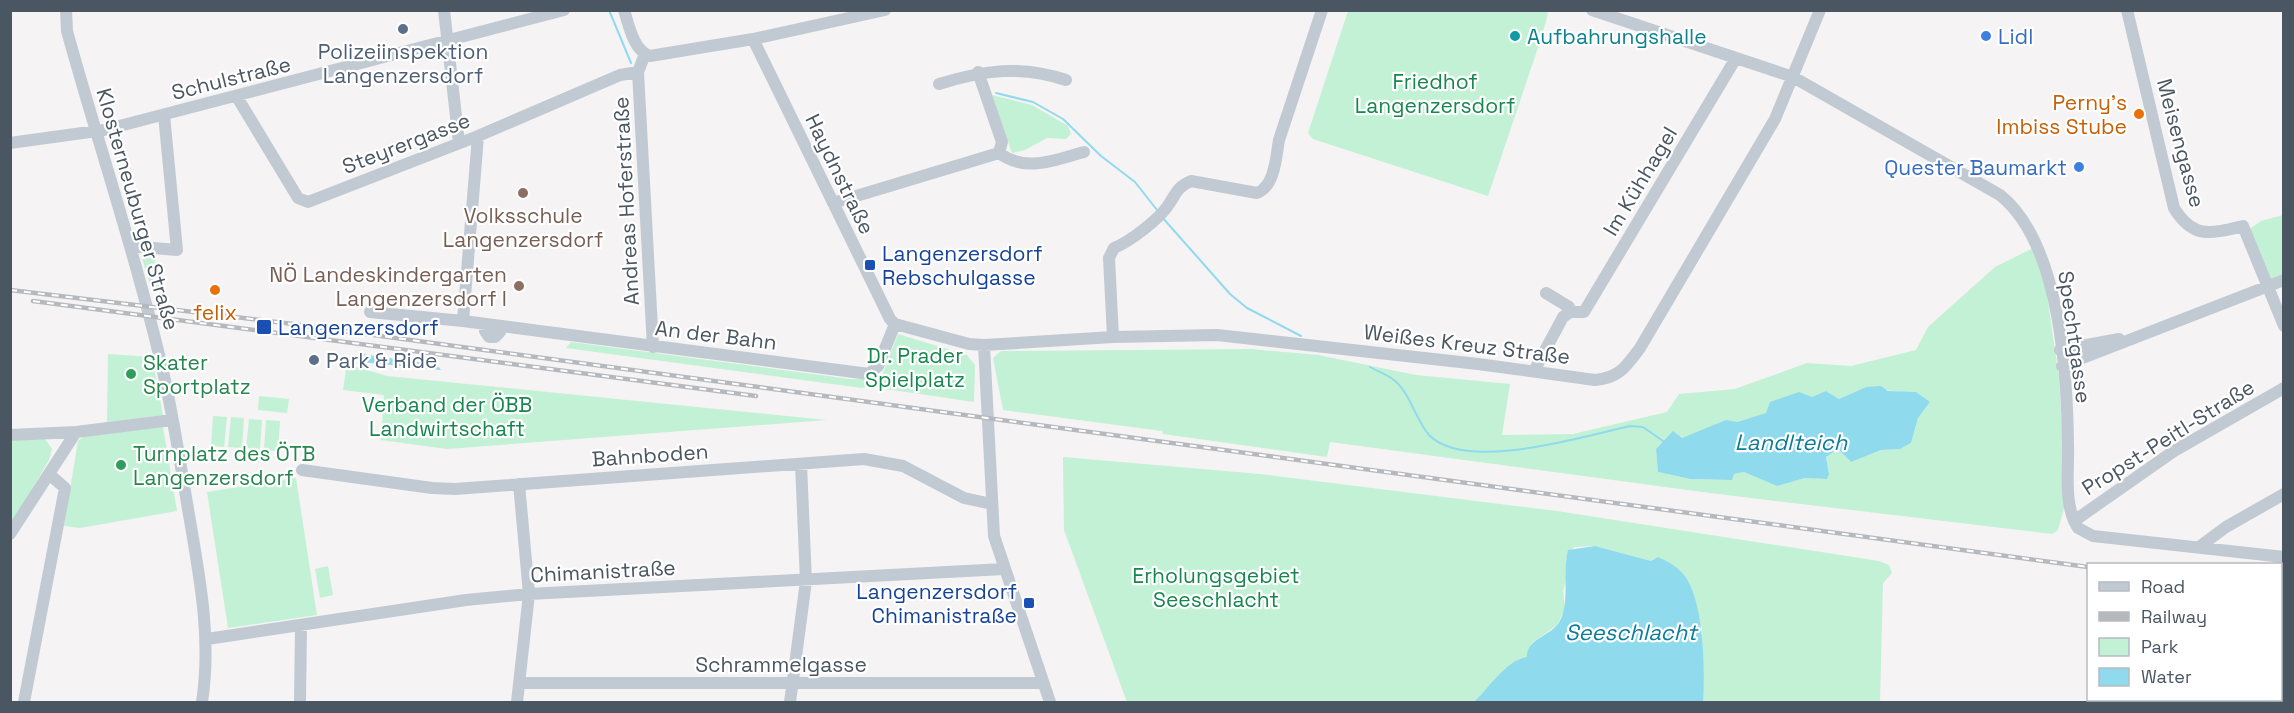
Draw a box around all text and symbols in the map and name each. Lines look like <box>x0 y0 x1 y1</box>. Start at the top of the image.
marker: Polizeiinspektion Langenzersdorf <box>396 22 410 36</box>
place label: Aufbahrungshalle <box>1527 23 1707 50</box>
place label: Lidl <box>1998 23 2033 50</box>
marker: Aufbahrungshalle <box>1508 29 1522 43</box>
marker: Lidl <box>1979 29 1993 43</box>
place label: Polizeiinspektion Langenzersdorf <box>318 38 488 89</box>
street label: Schulstraße <box>169 50 293 106</box>
park label: Friedhof Langenzersdorf <box>1355 68 1515 119</box>
street label: Meisengasse <box>2151 76 2211 210</box>
street label: Klosterneuburger Straße <box>91 85 185 333</box>
place label: Perny’s Imbiss Stube <box>1996 89 2127 140</box>
street label: Andreas Hoferstraße <box>607 96 645 306</box>
street label: Steyrergasse <box>338 106 474 180</box>
marker: Perny’s Imbiss Stube <box>2132 107 2146 121</box>
street label: Haydnstraße <box>799 109 881 239</box>
street label: Im Kühhagel <box>1597 121 1683 241</box>
place label: Quester Baumarkt <box>1884 154 2067 181</box>
marker: Quester Baumarkt <box>2072 160 2086 174</box>
marker: Volksschule Langenzersdorf <box>516 186 530 200</box>
place label: Volksschule Langenzersdorf <box>443 202 603 253</box>
place label: Langenzersdorf Rebschulgasse <box>882 240 1043 291</box>
marker: Langenzersdorf Rebschulgasse <box>863 258 877 272</box>
place label: NÖ Landeskindergarten Langenzersdorf I <box>269 261 507 312</box>
street label: Spechtgasse <box>2052 269 2098 405</box>
marker: NÖ Landeskindergarten Langenzersdorf I <box>512 279 526 293</box>
marker: felix <box>208 283 222 297</box>
place label: felix <box>193 299 237 326</box>
place label: Langenzersdorf <box>278 314 439 341</box>
street label: An der Bahn <box>654 314 778 356</box>
marker: Langenzersdorf <box>255 318 273 336</box>
street label: Weißes Kreuz Straße <box>1362 318 1572 370</box>
park label: Dr. Prader Spielplatz <box>865 342 965 393</box>
place label: Park & Ride <box>326 347 438 374</box>
place label: Skater Sportplatz <box>143 349 251 400</box>
marker: Park & Ride <box>307 353 321 367</box>
marker: Skater Sportplatz <box>124 367 138 381</box>
street label: Propst-Peitl-Straße <box>2077 373 2259 501</box>
park label: Verband der ÖBB Landwirtschaft <box>362 391 532 442</box>
water label: Landlteich <box>1735 428 1848 456</box>
street label: Bahnboden <box>591 437 709 473</box>
place label: Turnplatz des ÖTB Langenzersdorf <box>133 440 316 491</box>
marker: Turnplatz des ÖTB Langenzersdorf <box>114 458 128 472</box>
street label: Chimanistraße <box>530 554 676 588</box>
park label: Erholungsgebiet Seeschlacht <box>1132 562 1300 613</box>
legend <box>2087 563 2282 701</box>
text: Road <box>2141 575 2185 598</box>
place label: Langenzersdorf Chimanistraße <box>856 578 1017 629</box>
marker: Langenzersdorf Chimanistraße <box>1022 596 1036 610</box>
text: Railway <box>2141 605 2207 628</box>
water label: Seeschlacht <box>1565 618 1699 646</box>
text: Park <box>2141 635 2179 658</box>
street label: Schrammelgasse <box>695 651 867 678</box>
text: Water <box>2141 665 2192 688</box>

